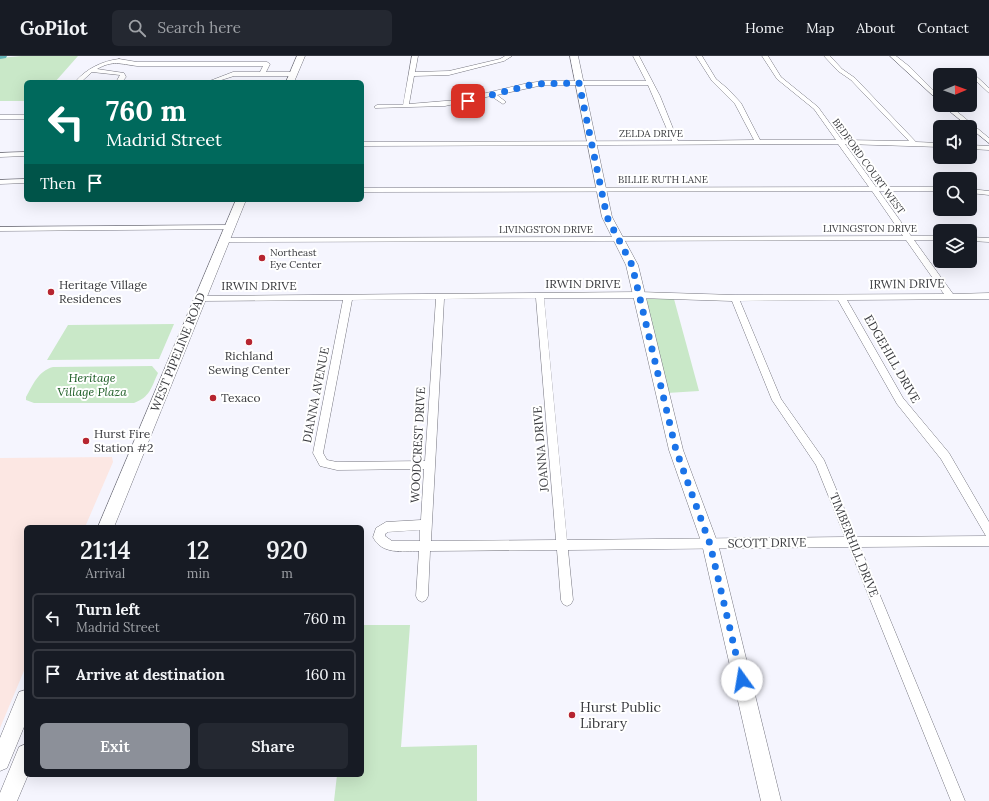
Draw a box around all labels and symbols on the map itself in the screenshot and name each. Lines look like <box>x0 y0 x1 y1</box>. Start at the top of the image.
north arrow <box>933 68 977 112</box>
pin <box>451 84 485 118</box>
street label: BEDFORD COURT WEST <box>829 116 908 217</box>
street label: ZELDA DRIVE <box>619 127 683 140</box>
street label: BILLIE RUTH LANE <box>618 173 708 186</box>
street label: LIVINGSTON DRIVE <box>823 222 917 235</box>
street label: LIVINGSTON DRIVE <box>499 223 593 236</box>
place label: Northeast Eye Center <box>270 246 322 271</box>
marker: Northeast Eye Center <box>257 253 267 263</box>
street label: IRWIN DRIVE <box>869 275 945 292</box>
street label: IRWIN DRIVE <box>545 276 621 291</box>
place label: Heritage Village Residences <box>59 277 148 306</box>
street label: IRWIN DRIVE <box>221 278 297 293</box>
marker: Heritage Village Residences <box>46 287 56 297</box>
street label: WEST PIPELINE ROAD <box>147 290 208 414</box>
street label: EDGEHILL DRIVE <box>861 312 924 405</box>
marker: Richland Sewing Center <box>244 337 254 347</box>
street label: DIANNA AVENUE <box>299 346 332 444</box>
place label: Richland Sewing Center <box>208 348 291 377</box>
park label: Heritage Village Plaza <box>57 370 127 399</box>
street label: WOODCREST DRIVE <box>407 386 428 503</box>
place label: Texaco <box>221 390 260 405</box>
marker: Texaco <box>208 393 218 403</box>
street label: JOANNA DRIVE <box>529 406 552 493</box>
place label: Hurst Fire Station #2 <box>94 426 153 455</box>
marker: Hurst Fire Station #2 <box>81 436 91 446</box>
street label: TIMBERHILL DRIVE <box>827 490 882 599</box>
street label: SCOTT DRIVE <box>727 534 807 551</box>
position arrow <box>721 659 763 701</box>
place label: Hurst Public Library <box>580 698 661 732</box>
marker: Hurst Public Library <box>567 710 577 720</box>

